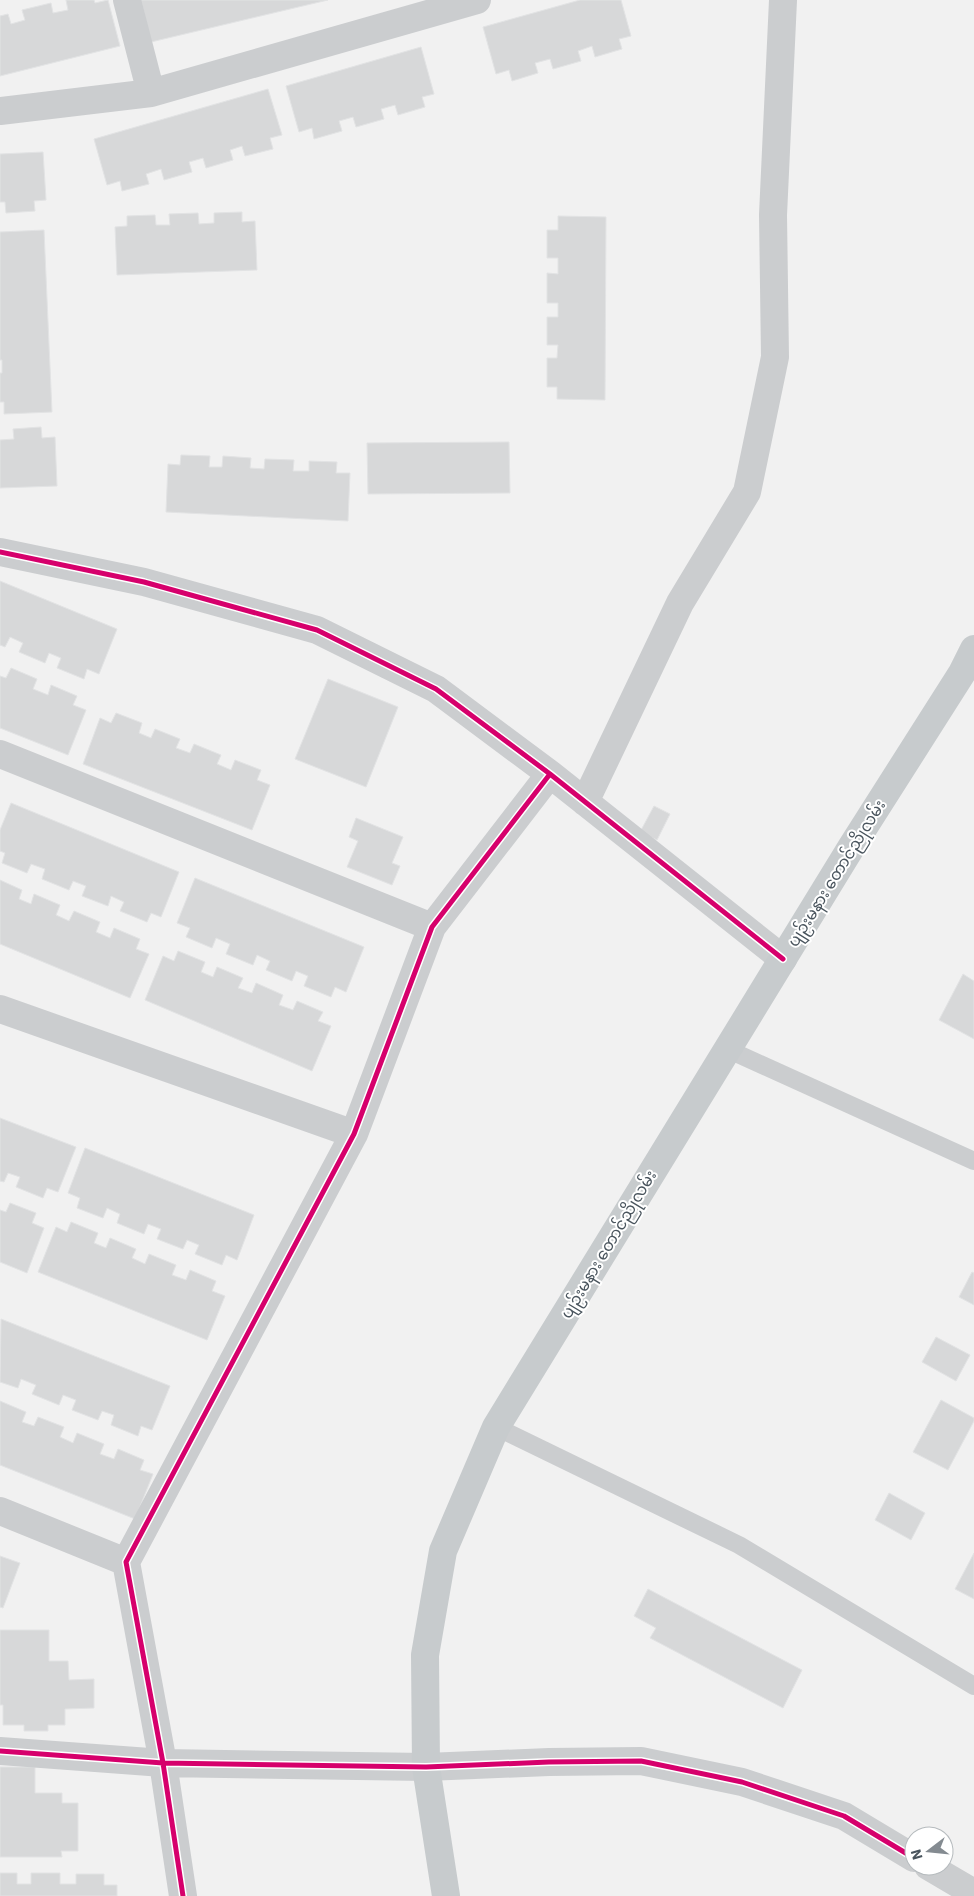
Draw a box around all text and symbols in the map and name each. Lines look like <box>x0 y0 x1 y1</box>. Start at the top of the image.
street label: ပျဉ်းမနား တောင်ညိုလမ်း <box>782 795 893 952</box>
street label: ပျဉ်းမနား တောင်ညိုလမ်း <box>555 1166 664 1324</box>
north arrow <box>904 1826 954 1876</box>
text: N <box>906 1847 927 1862</box>

